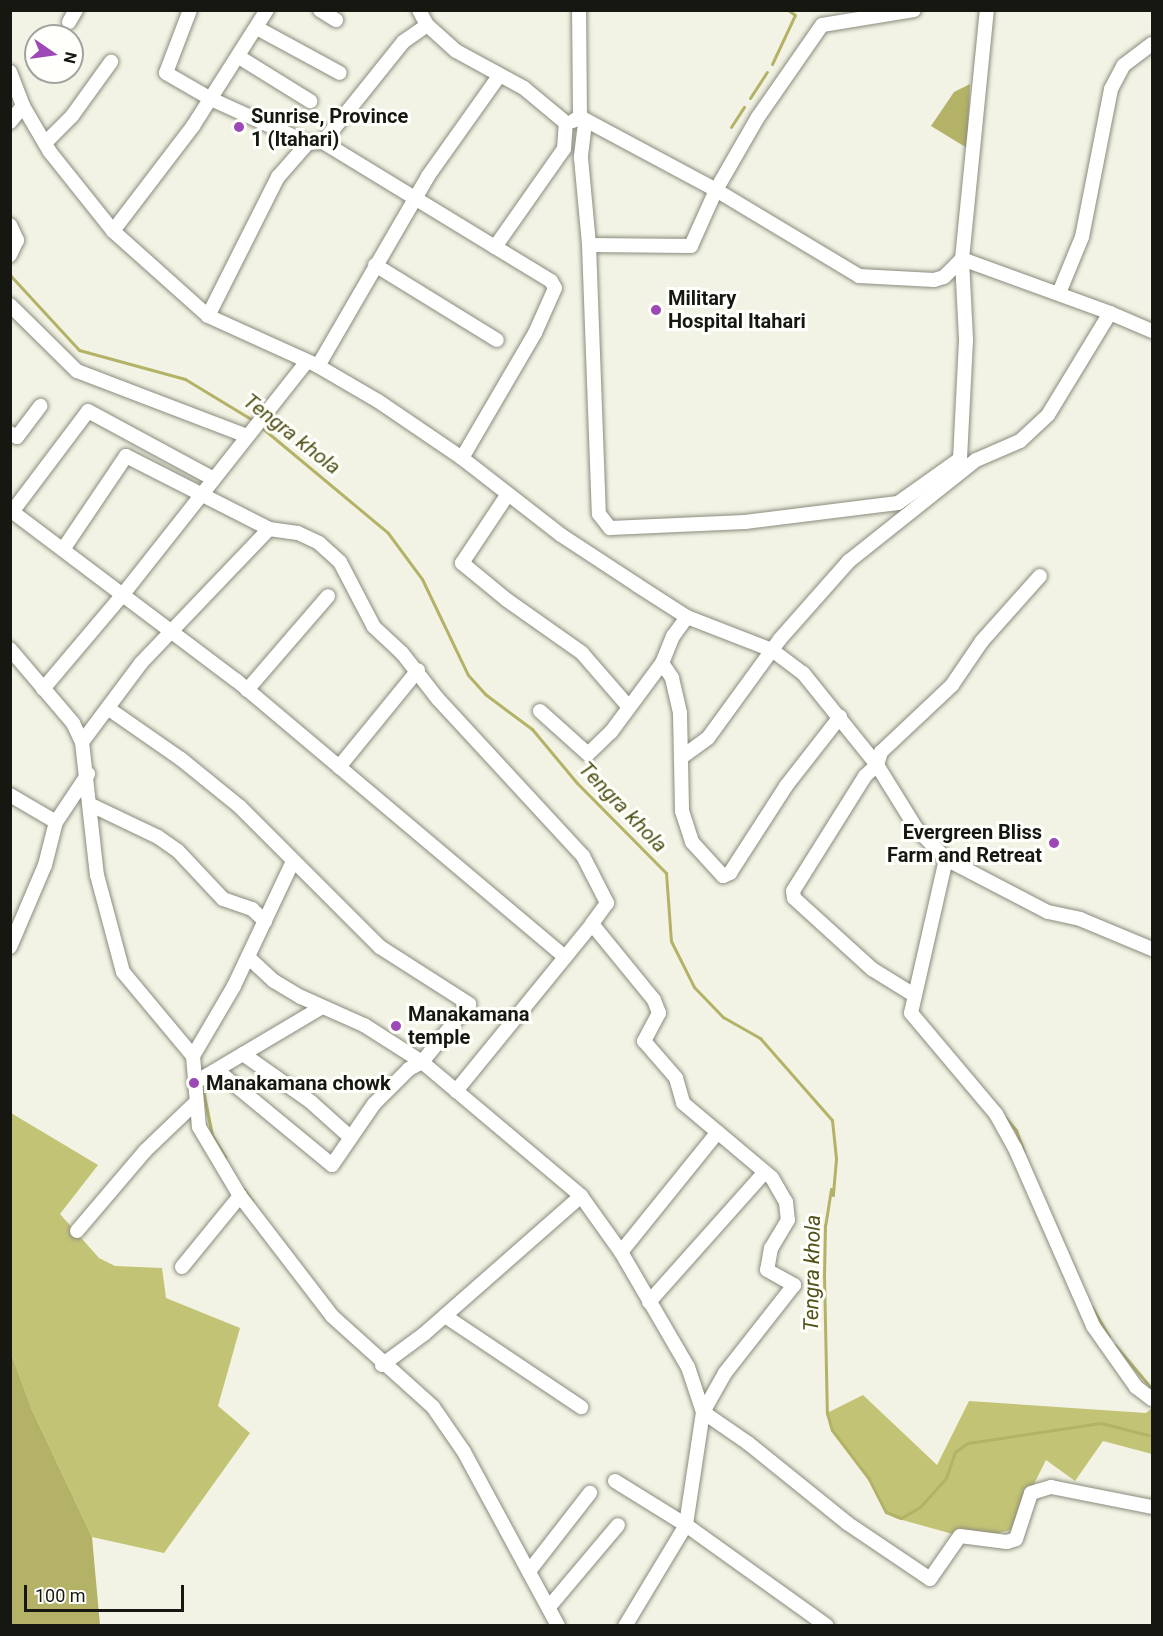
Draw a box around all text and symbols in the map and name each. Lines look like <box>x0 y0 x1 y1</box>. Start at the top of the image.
north arrow <box>24 24 84 84</box>
text: N <box>60 50 81 65</box>
place label: Sunrise, Province 1 (Itahari) <box>251 104 408 151</box>
marker: Sunrise, Province 1 (Itahari) <box>232 120 246 134</box>
place label: Military Hospital Itahari <box>668 286 806 333</box>
marker: Military Hospital Itahari <box>649 303 663 317</box>
water label: Tengra khola <box>238 388 346 480</box>
water label: Tengra khola <box>573 756 673 858</box>
place label: Evergreen Bliss Farm and Retreat <box>887 820 1042 867</box>
marker: Evergreen Bliss Farm and Retreat <box>1047 836 1061 850</box>
place label: Manakamana temple <box>408 1002 529 1049</box>
marker: Manakamana temple <box>389 1019 403 1033</box>
place label: Manakamana chowk <box>206 1071 391 1095</box>
marker: Manakamana chowk <box>187 1076 201 1090</box>
water label: Tengra khola <box>798 1215 826 1331</box>
scale bar <box>27 1573 188 1611</box>
text: 100 m <box>35 1585 86 1606</box>

